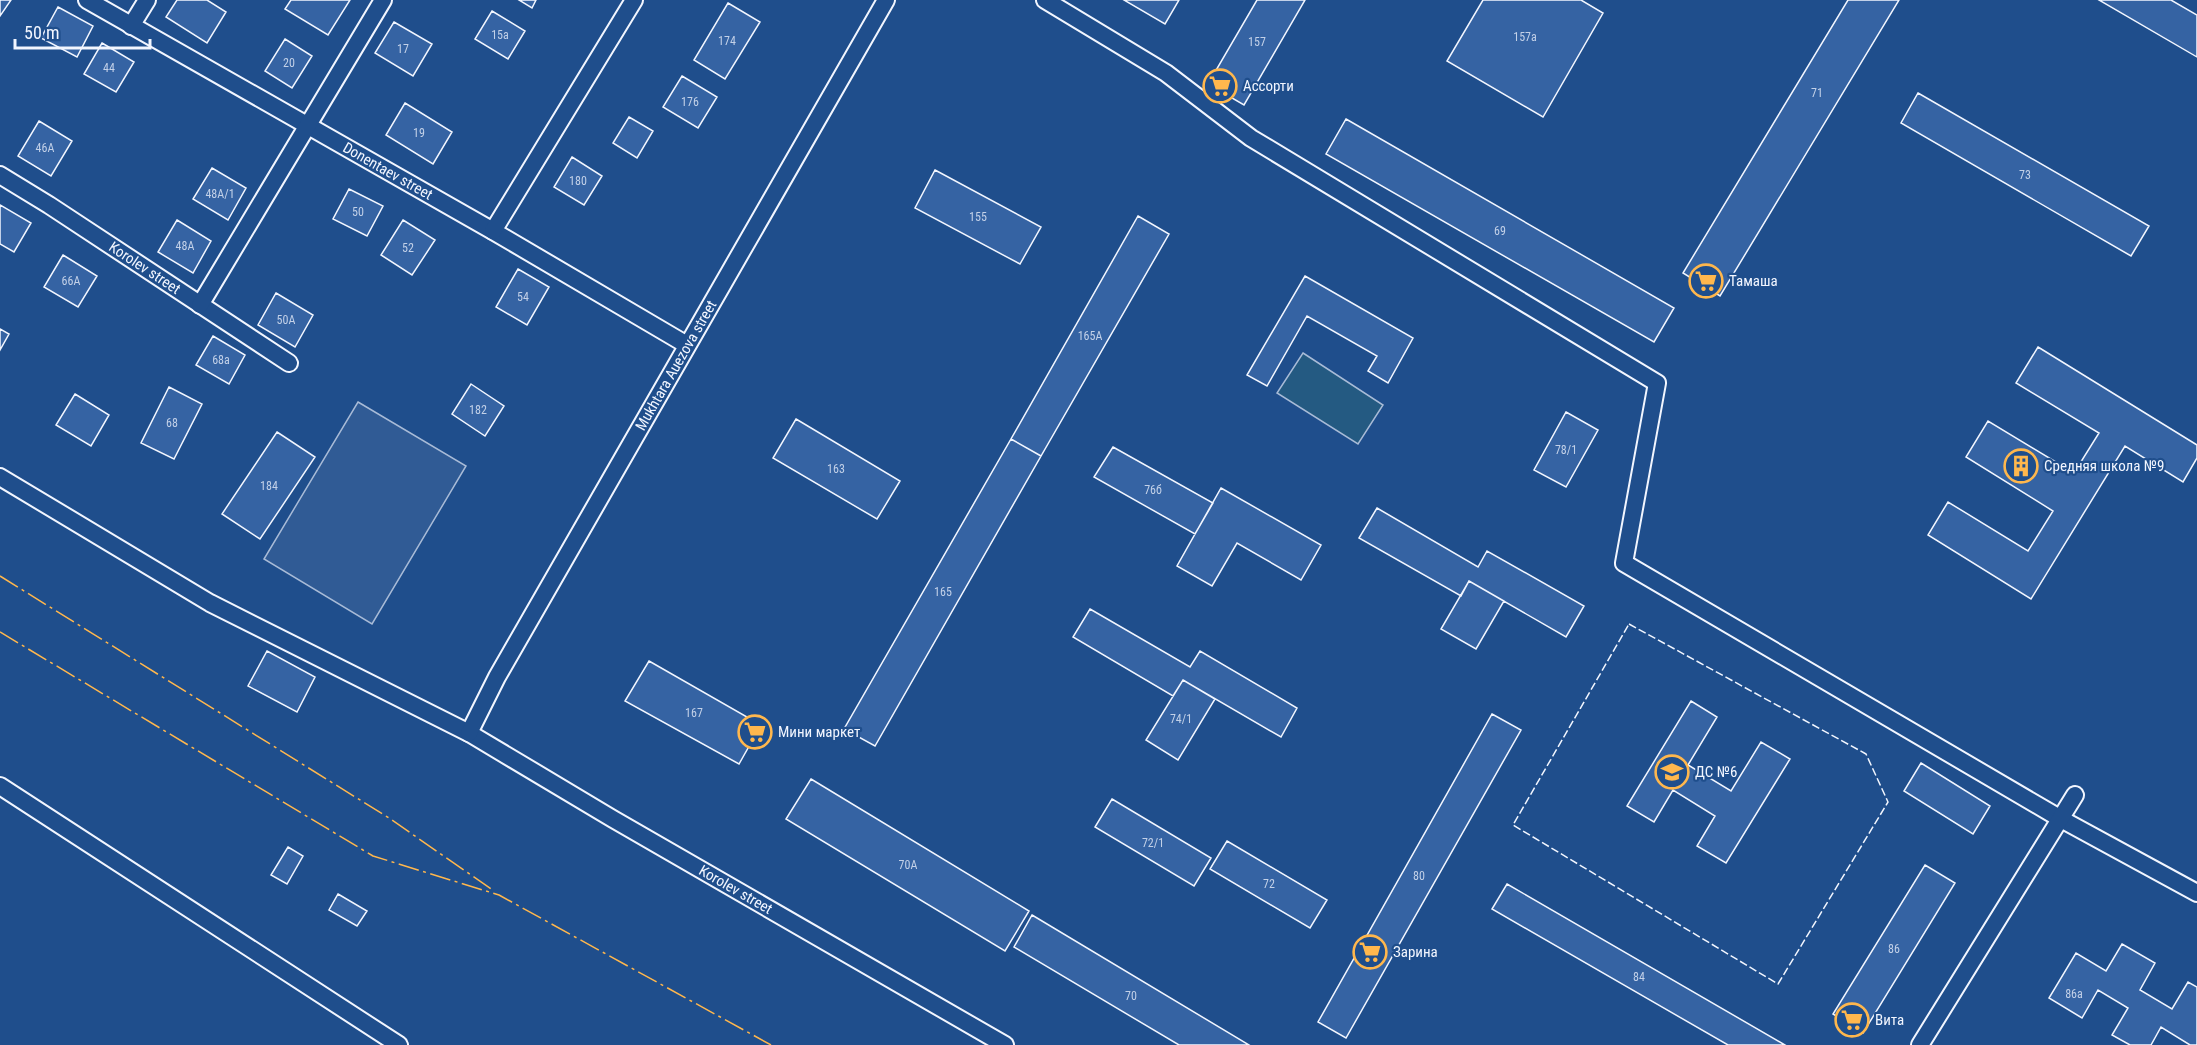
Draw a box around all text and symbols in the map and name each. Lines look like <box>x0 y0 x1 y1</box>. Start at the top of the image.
scale bar <box>15 12 150 50</box>
text: 50 m <box>24 22 59 43</box>
house number: 15а <box>491 28 509 42</box>
house number: 157а <box>1513 30 1537 44</box>
house number: 174 <box>718 34 736 48</box>
house number: 157 <box>1248 35 1266 49</box>
house number: 17 <box>397 42 409 56</box>
house number: 20 <box>283 56 295 70</box>
house number: 44 <box>103 61 115 75</box>
supermarket icon: Ассорти <box>1202 68 1238 104</box>
place label: Ассорти <box>1243 77 1294 95</box>
house number: 71 <box>1811 86 1823 100</box>
house number: 176 <box>681 95 699 109</box>
house number: 19 <box>413 126 425 140</box>
street label: Donentaev street <box>340 138 436 204</box>
house number: 46А <box>36 141 54 155</box>
house number: 73 <box>2019 168 2031 182</box>
house number: 180 <box>569 174 587 188</box>
house number: 48А/1 <box>205 187 235 201</box>
house number: 50 <box>352 205 364 219</box>
house number: 155 <box>969 210 987 224</box>
house number: 69 <box>1494 224 1506 238</box>
street label: Korolev street <box>105 238 184 298</box>
house number: 48А <box>176 239 194 253</box>
house number: 52 <box>402 241 414 255</box>
supermarket icon: Тамаша <box>1688 263 1724 299</box>
place label: Тамаша <box>1729 272 1778 290</box>
house number: 66А <box>62 274 80 288</box>
house number: 54 <box>517 290 529 304</box>
street label: Mukhtara Auezova street <box>632 297 721 434</box>
house number: 50А <box>277 313 295 327</box>
house number: 165А <box>1078 329 1102 343</box>
house number: 68а <box>212 353 230 367</box>
house number: 182 <box>469 403 487 417</box>
house number: 68 <box>166 416 178 430</box>
house number: 78/1 <box>1555 443 1577 457</box>
building icon: Средняя школа №9 <box>2003 448 2039 484</box>
place label: Средняя школа №9 <box>2044 457 2165 475</box>
house number: 163 <box>827 462 845 476</box>
house number: 184 <box>260 479 278 493</box>
house number: 76б <box>1144 483 1162 497</box>
house number: 165 <box>934 585 952 599</box>
house number: 167 <box>685 706 703 720</box>
house number: 74/1 <box>1170 712 1192 726</box>
supermarket icon: Мини маркет <box>737 714 773 750</box>
place label: Мини маркет <box>778 723 860 741</box>
school or university icon: ДС №6 <box>1654 754 1690 790</box>
place label: ДС №6 <box>1695 763 1737 781</box>
house number: 72/1 <box>1142 836 1164 850</box>
house number: 70А <box>899 858 917 872</box>
street label: Korolev street <box>696 861 776 918</box>
house number: 80 <box>1413 869 1425 883</box>
house number: 72 <box>1263 877 1275 891</box>
supermarket icon: Зарина <box>1352 934 1388 970</box>
house number: 86 <box>1888 942 1900 956</box>
place label: Зарина <box>1393 943 1438 961</box>
house number: 84 <box>1633 970 1645 984</box>
house number: 86а <box>2065 987 2083 1001</box>
house number: 70 <box>1125 989 1137 1003</box>
supermarket icon: Вита <box>1834 1002 1870 1038</box>
place label: Вита <box>1875 1011 1904 1029</box>

